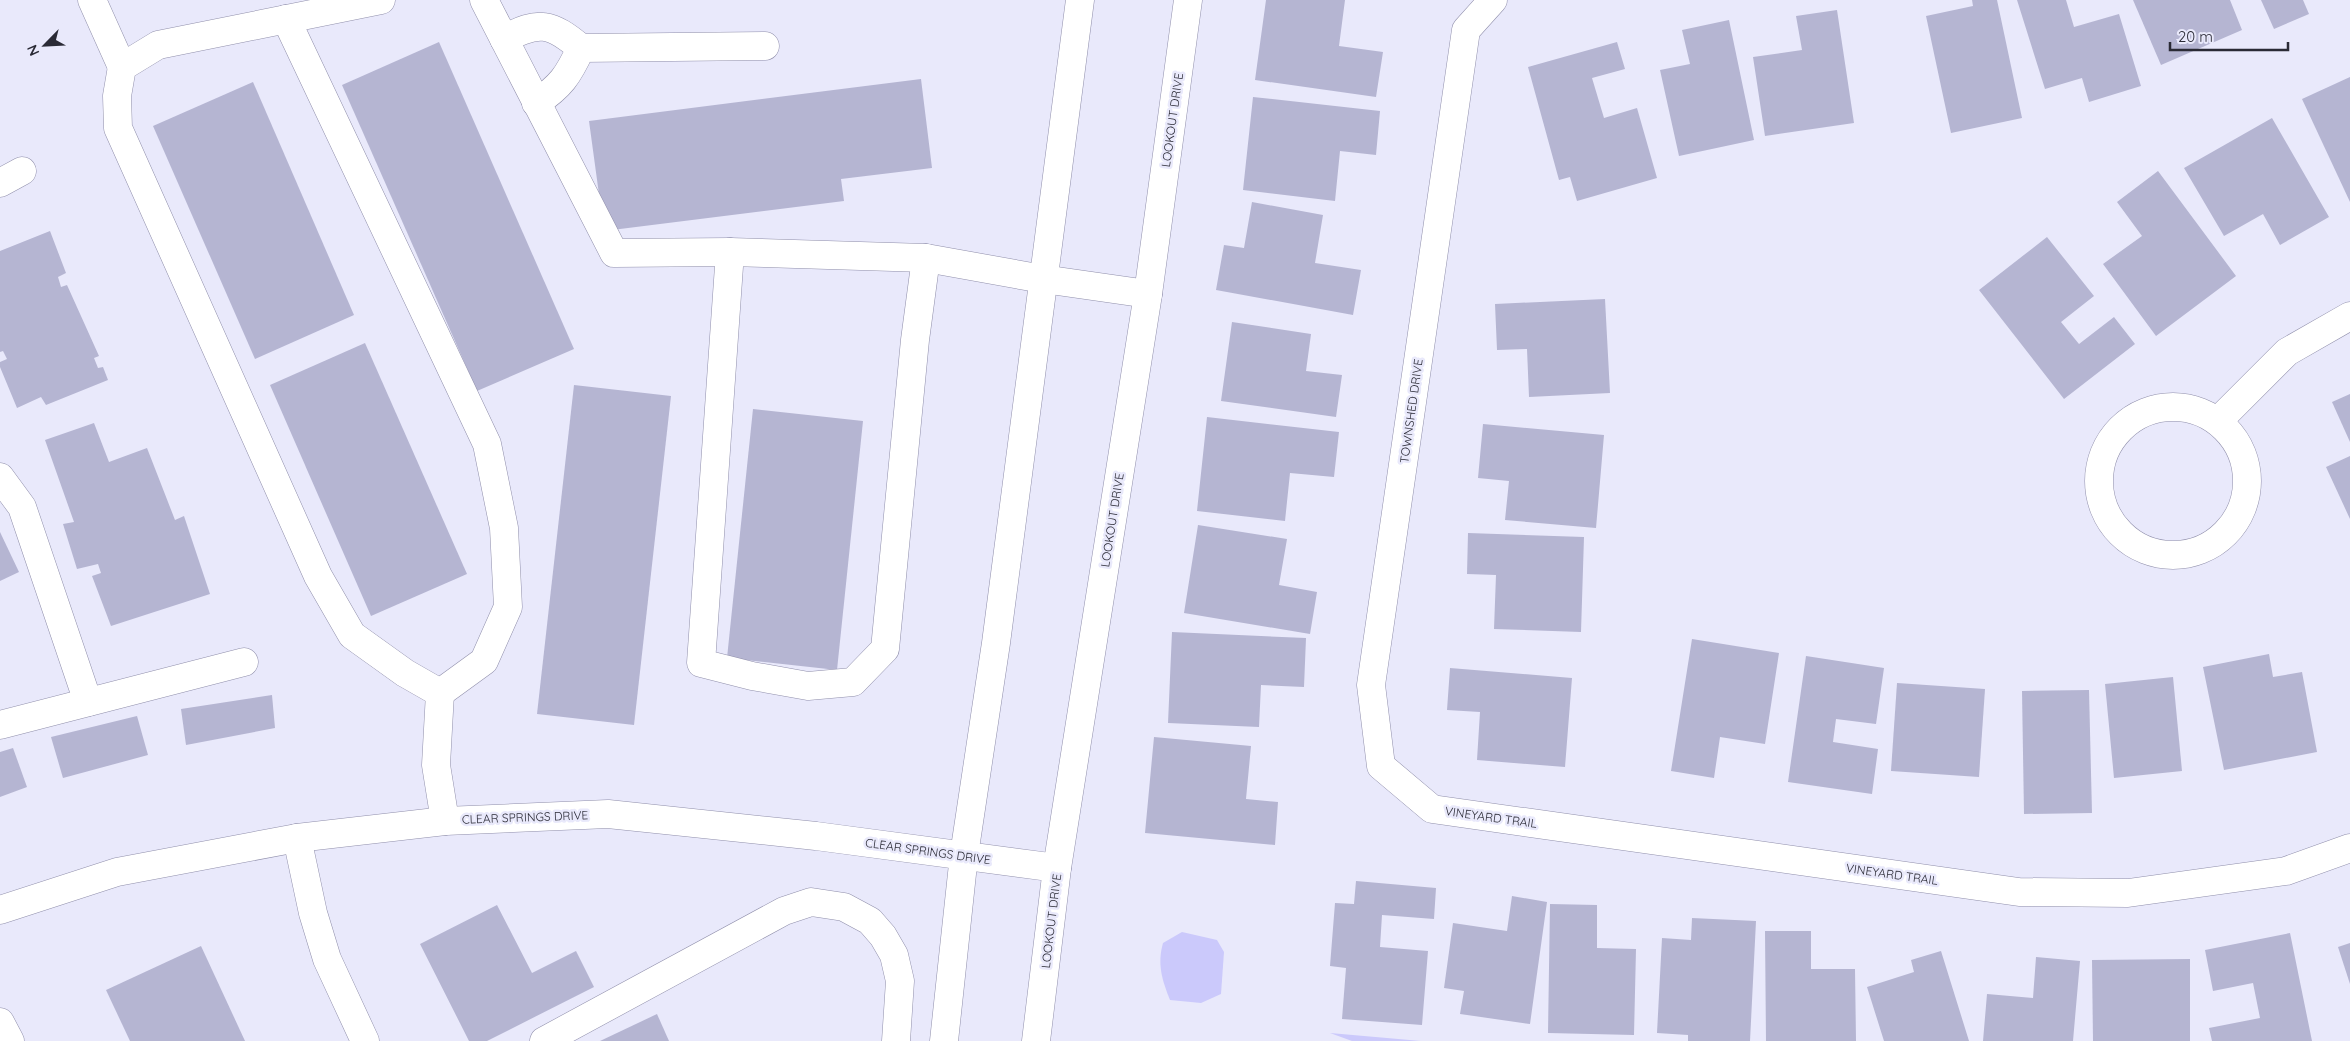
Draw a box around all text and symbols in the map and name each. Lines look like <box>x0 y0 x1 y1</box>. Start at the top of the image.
north arrow <box>20 20 70 70</box>
scale bar <box>2170 20 2288 52</box>
text: 20 m <box>2178 27 2213 46</box>
text: N <box>23 42 43 59</box>
street label: LOOKOUT DRIVE <box>1158 72 1186 168</box>
street label: TOWNSHED DRIVE <box>1396 358 1426 464</box>
street label: LOOKOUT DRIVE <box>1097 472 1127 568</box>
street label: VINEYARD TRAIL <box>1444 803 1539 831</box>
street label: CLEAR SPRINGS DRIVE <box>461 807 589 827</box>
street label: CLEAR SPRINGS DRIVE <box>864 835 992 867</box>
street label: VINEYARD TRAIL <box>1845 860 1940 888</box>
street label: LOOKOUT DRIVE <box>1038 873 1064 969</box>

